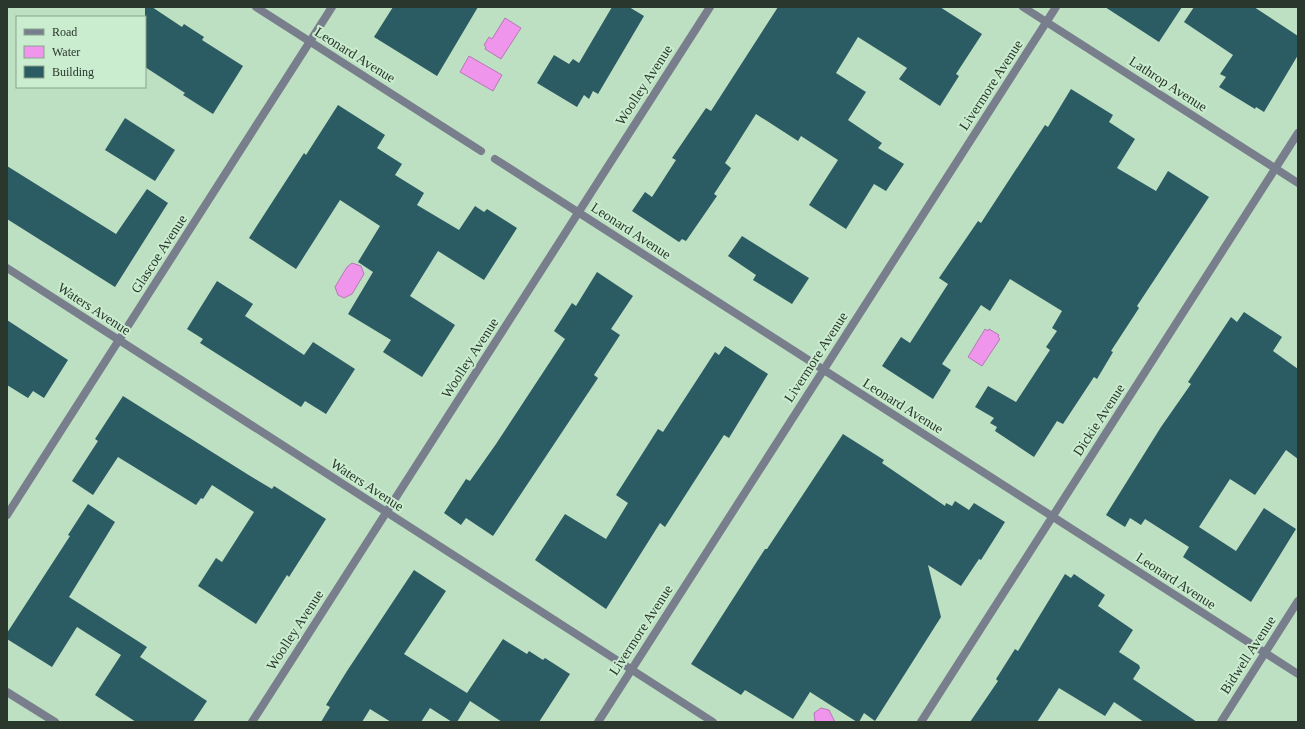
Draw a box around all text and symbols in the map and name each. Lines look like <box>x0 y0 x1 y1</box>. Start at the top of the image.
legend <box>16 16 146 88</box>
street label: Leonard Avenue <box>312 24 398 86</box>
text: Road <box>52 25 77 39</box>
street label: Livermore Avenue <box>956 37 1026 133</box>
street label: Woolley Avenue <box>613 42 675 128</box>
text: Water <box>52 45 80 59</box>
street label: Lathrop Avenue <box>1126 53 1210 115</box>
text: Building <box>52 65 94 79</box>
street label: Leonard Avenue <box>588 200 674 262</box>
street label: Glascoe Avenue <box>128 212 190 296</box>
street label: Waters Avenue <box>55 280 133 338</box>
street label: Livermore Avenue <box>781 309 851 405</box>
street label: Woolley Avenue <box>439 315 501 401</box>
street label: Leonard Avenue <box>860 375 946 437</box>
street label: Dickie Avenue <box>1070 381 1128 459</box>
street label: Waters Avenue <box>328 456 406 514</box>
street label: Leonard Avenue <box>1133 550 1219 612</box>
street label: Livermore Avenue <box>606 582 676 678</box>
street label: Woolley Avenue <box>264 587 326 673</box>
street label: Bidwell Avenue <box>1217 613 1279 697</box>

